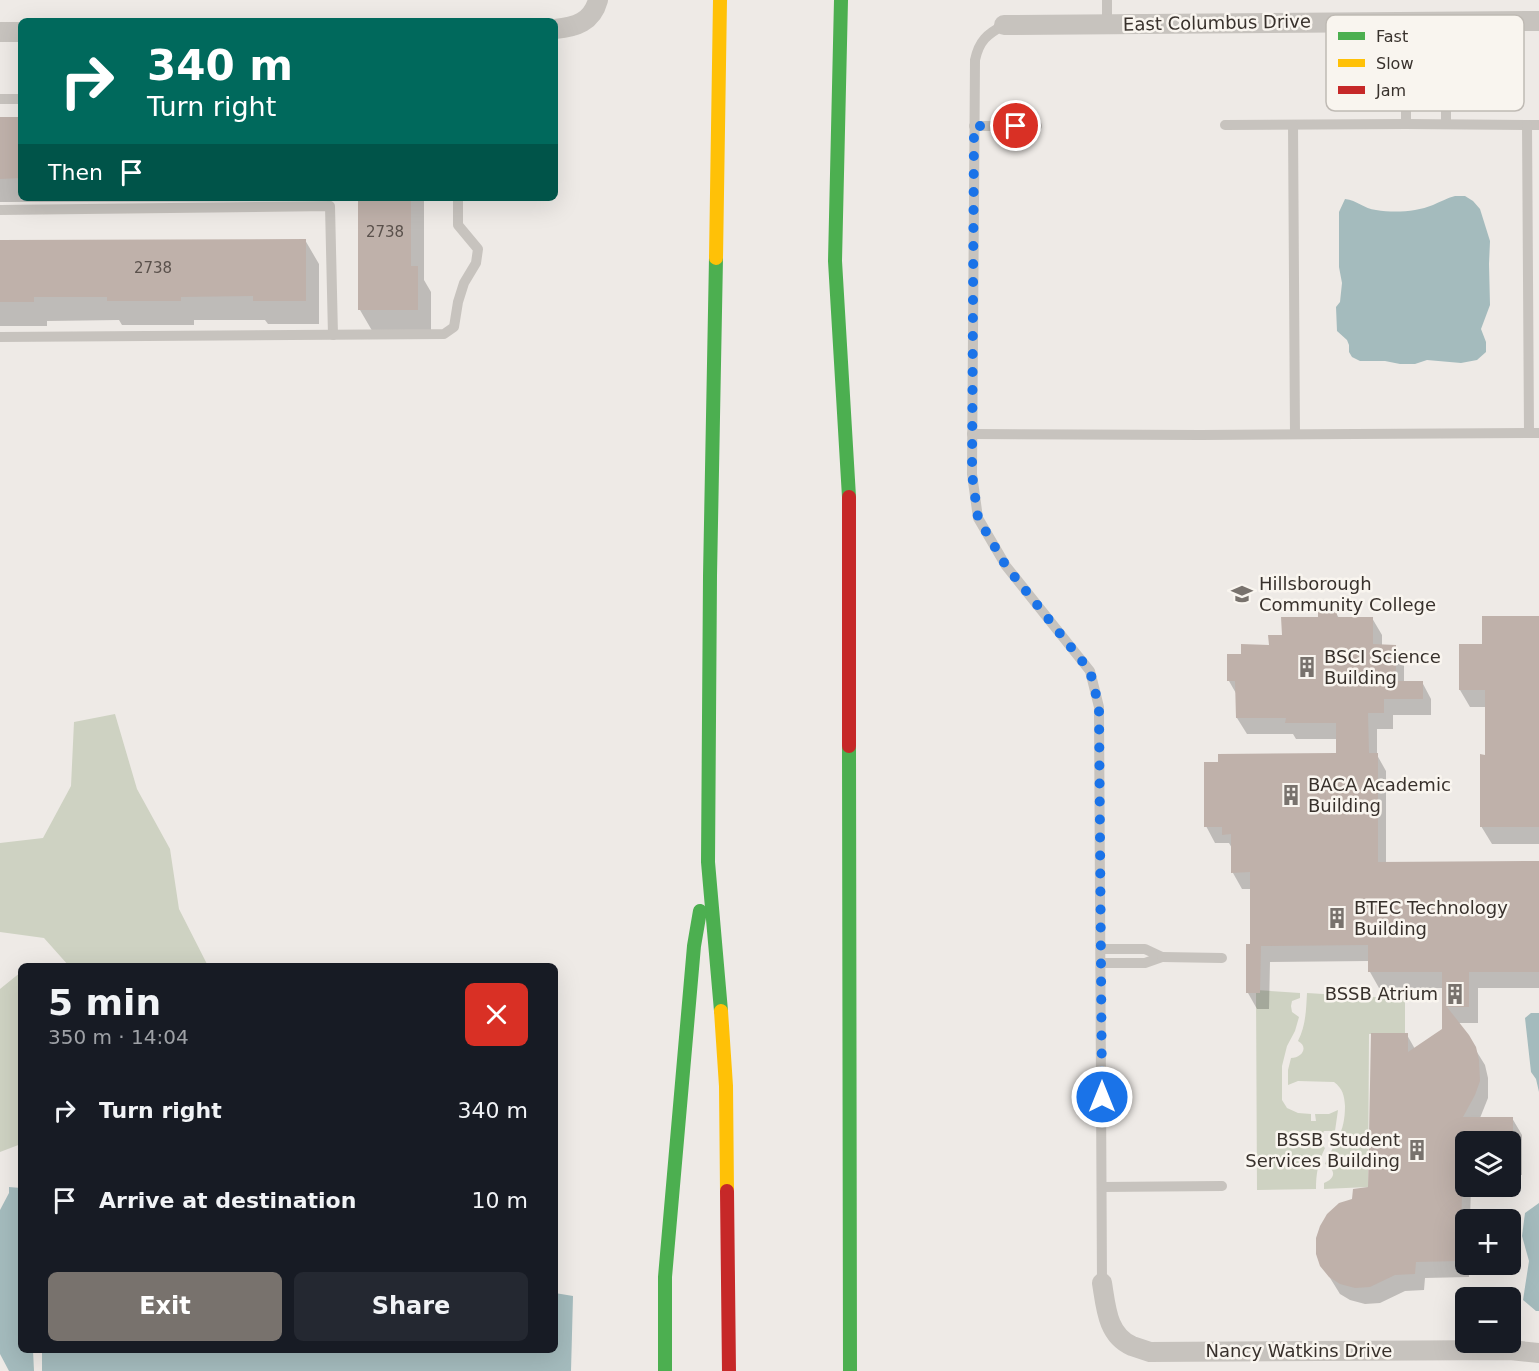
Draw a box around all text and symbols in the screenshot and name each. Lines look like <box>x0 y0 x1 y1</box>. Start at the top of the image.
street label: East Columbus Drive <box>1123 10 1311 35</box>
legend <box>1326 15 1524 111</box>
text: Fast <box>1376 27 1408 46</box>
text: 340 m <box>147 41 293 90</box>
icon: right <box>48 42 126 120</box>
text: Slow <box>1376 54 1413 73</box>
text: Jam <box>1375 81 1406 100</box>
text: Turn right <box>147 91 276 122</box>
pin <box>990 100 1041 151</box>
icon: arrive <box>999 109 1032 142</box>
icon: arrive <box>115 156 148 189</box>
text: Then <box>48 160 103 185</box>
house number: 2738 <box>366 223 404 241</box>
house number: 2738 <box>134 259 172 277</box>
place label: Hillsborough Community College <box>1259 573 1436 615</box>
school or university icon: Hillsborough Community College <box>1230 582 1254 606</box>
place label: BSCI Science Building <box>1324 646 1441 688</box>
building icon: BSCI Science Building <box>1295 655 1319 679</box>
place label: BACA Academic Building <box>1308 774 1451 816</box>
building icon: BACA Academic Building <box>1279 783 1303 807</box>
place label: BTEC Technology Building <box>1354 897 1508 939</box>
building icon: BTEC Technology Building <box>1325 906 1349 930</box>
text: 5 min <box>48 982 161 1023</box>
building icon: BSSB Atrium <box>1443 982 1467 1006</box>
button: close <box>465 983 528 1046</box>
place label: BSSB Atrium <box>1325 983 1438 1004</box>
text: 350 m · 14:04 <box>48 1025 189 1049</box>
position arrow <box>1070 1065 1134 1129</box>
icon: right <box>48 1094 81 1127</box>
text: Turn right <box>99 1098 222 1123</box>
text: 340 m <box>458 1098 528 1123</box>
place label: BSSB Student Services Building <box>1245 1129 1400 1171</box>
map controls <box>1455 1131 1521 1353</box>
button: layers <box>1455 1131 1521 1197</box>
building icon: BSSB Student Services Building <box>1405 1138 1429 1162</box>
icon: arrive <box>48 1184 81 1217</box>
text: Arrive at destination <box>99 1188 356 1213</box>
text: 10 m <box>472 1188 528 1213</box>
button: + <box>1455 1209 1521 1275</box>
button: Exit <box>48 1272 282 1341</box>
button: Share <box>294 1272 528 1341</box>
button: − <box>1455 1287 1521 1353</box>
street label: Nancy Watkins Drive <box>1206 1340 1392 1361</box>

